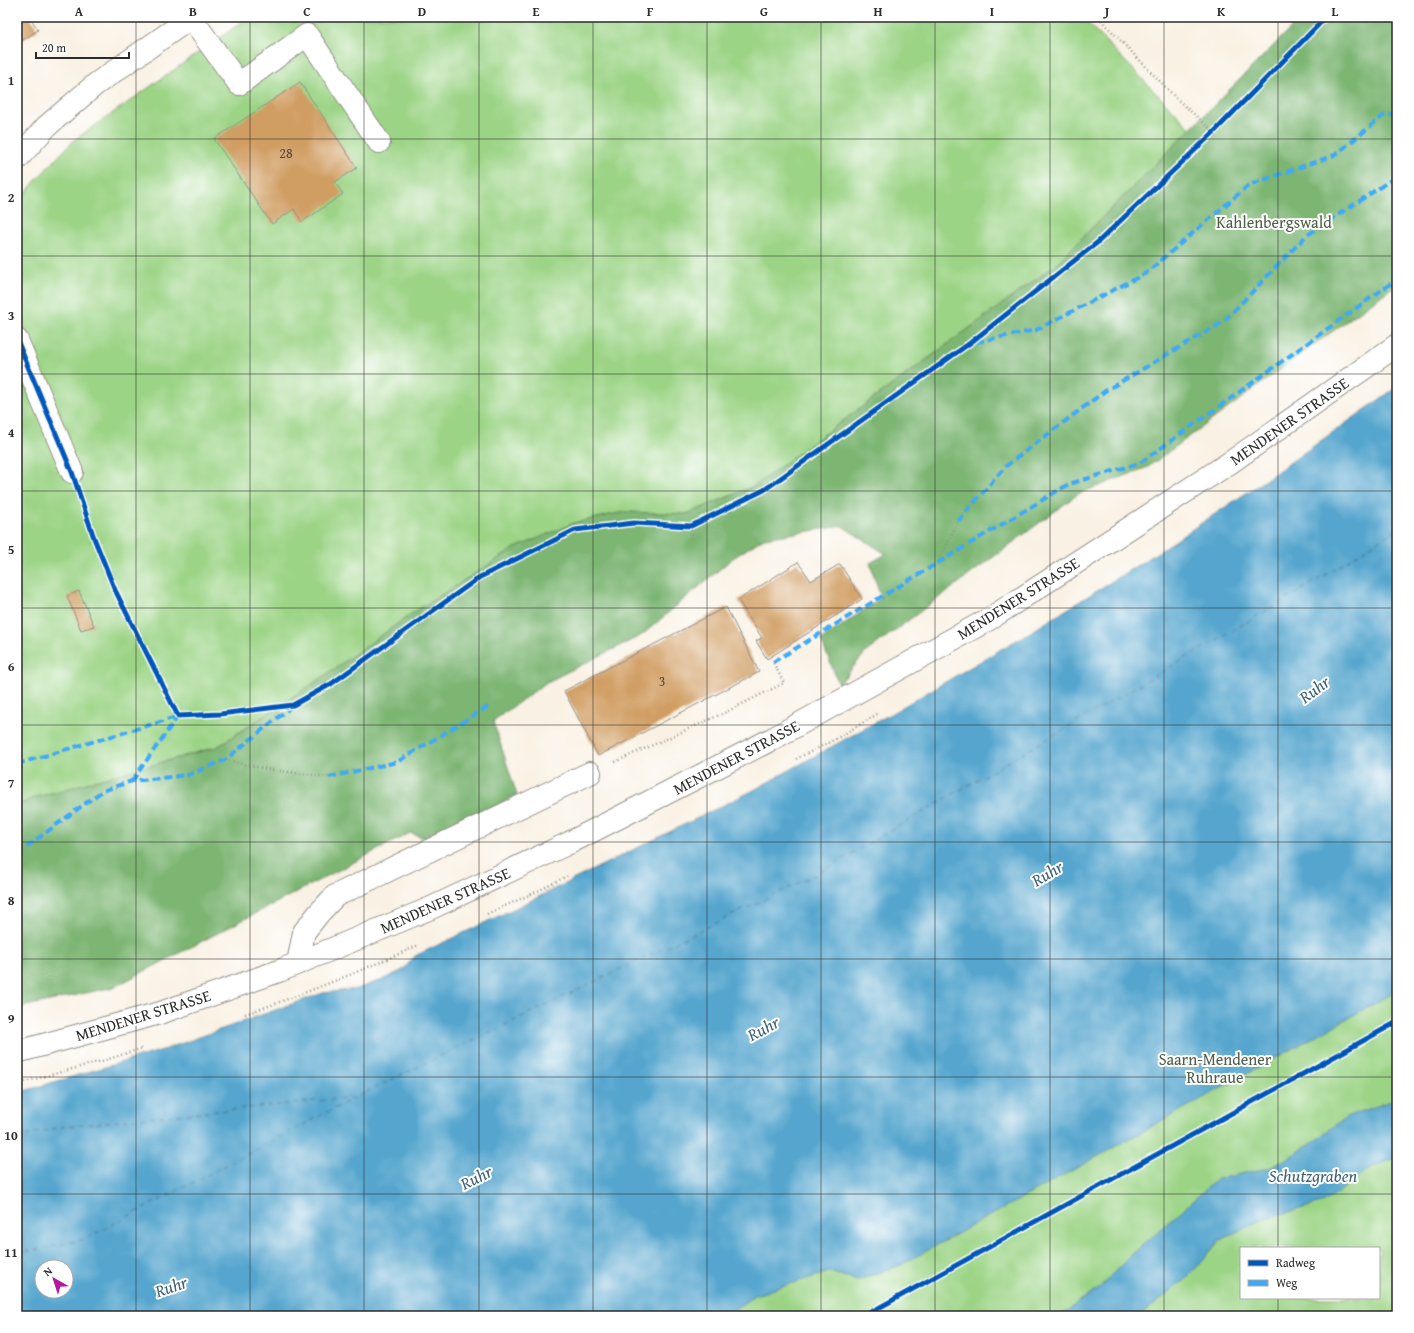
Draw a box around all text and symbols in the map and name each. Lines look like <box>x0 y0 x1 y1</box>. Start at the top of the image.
text: A <box>75 2 84 21</box>
text: B <box>189 2 197 21</box>
text: C <box>303 2 311 21</box>
text: D <box>418 2 426 21</box>
text: E <box>533 2 540 21</box>
text: F <box>647 2 654 21</box>
text: G <box>760 2 768 21</box>
text: H <box>873 2 883 21</box>
text: I <box>990 2 994 21</box>
text: J <box>1103 2 1110 21</box>
text: K <box>1217 2 1226 21</box>
text: L <box>1332 2 1339 21</box>
scale bar <box>36 34 129 60</box>
text: 20 m <box>42 39 66 56</box>
text: 1 <box>8 71 14 90</box>
house number: 28 <box>279 143 293 163</box>
text: 2 <box>8 188 15 207</box>
park label: Kahlenbergswald <box>1216 210 1332 234</box>
text: 3 <box>8 306 14 325</box>
street label: MENDENER STRASSE <box>1225 371 1353 471</box>
text: 4 <box>8 423 15 442</box>
text: 5 <box>8 540 15 559</box>
street label: MENDENER STRASSE <box>952 551 1084 645</box>
text: 6 <box>8 657 15 676</box>
water label: Ruhr <box>1293 669 1335 709</box>
house number: 3 <box>659 671 665 691</box>
street label: MENDENER STRASSE <box>668 713 804 801</box>
text: 7 <box>8 774 15 793</box>
water label: Ruhr <box>1026 854 1068 893</box>
street label: MENDENER STRASSE <box>376 861 514 939</box>
text: 8 <box>8 891 15 910</box>
street label: MENDENER STRASSE <box>72 983 214 1047</box>
text: 9 <box>8 1009 15 1028</box>
water label: Ruhr <box>742 1009 784 1047</box>
park label: Saarn-Mendener Ruhraue <box>1159 1047 1272 1089</box>
text: 10 <box>4 1126 18 1145</box>
water label: Ruhr <box>455 1158 497 1196</box>
water label: Schutzgraben <box>1269 1163 1358 1188</box>
text: 11 <box>4 1243 18 1262</box>
legend <box>1240 1247 1380 1299</box>
text: Radweg <box>1276 1254 1315 1271</box>
north arrow <box>34 1259 74 1299</box>
text: N <box>40 1262 56 1280</box>
water label: Ruhr <box>151 1269 191 1303</box>
text: Weg <box>1276 1274 1297 1291</box>

